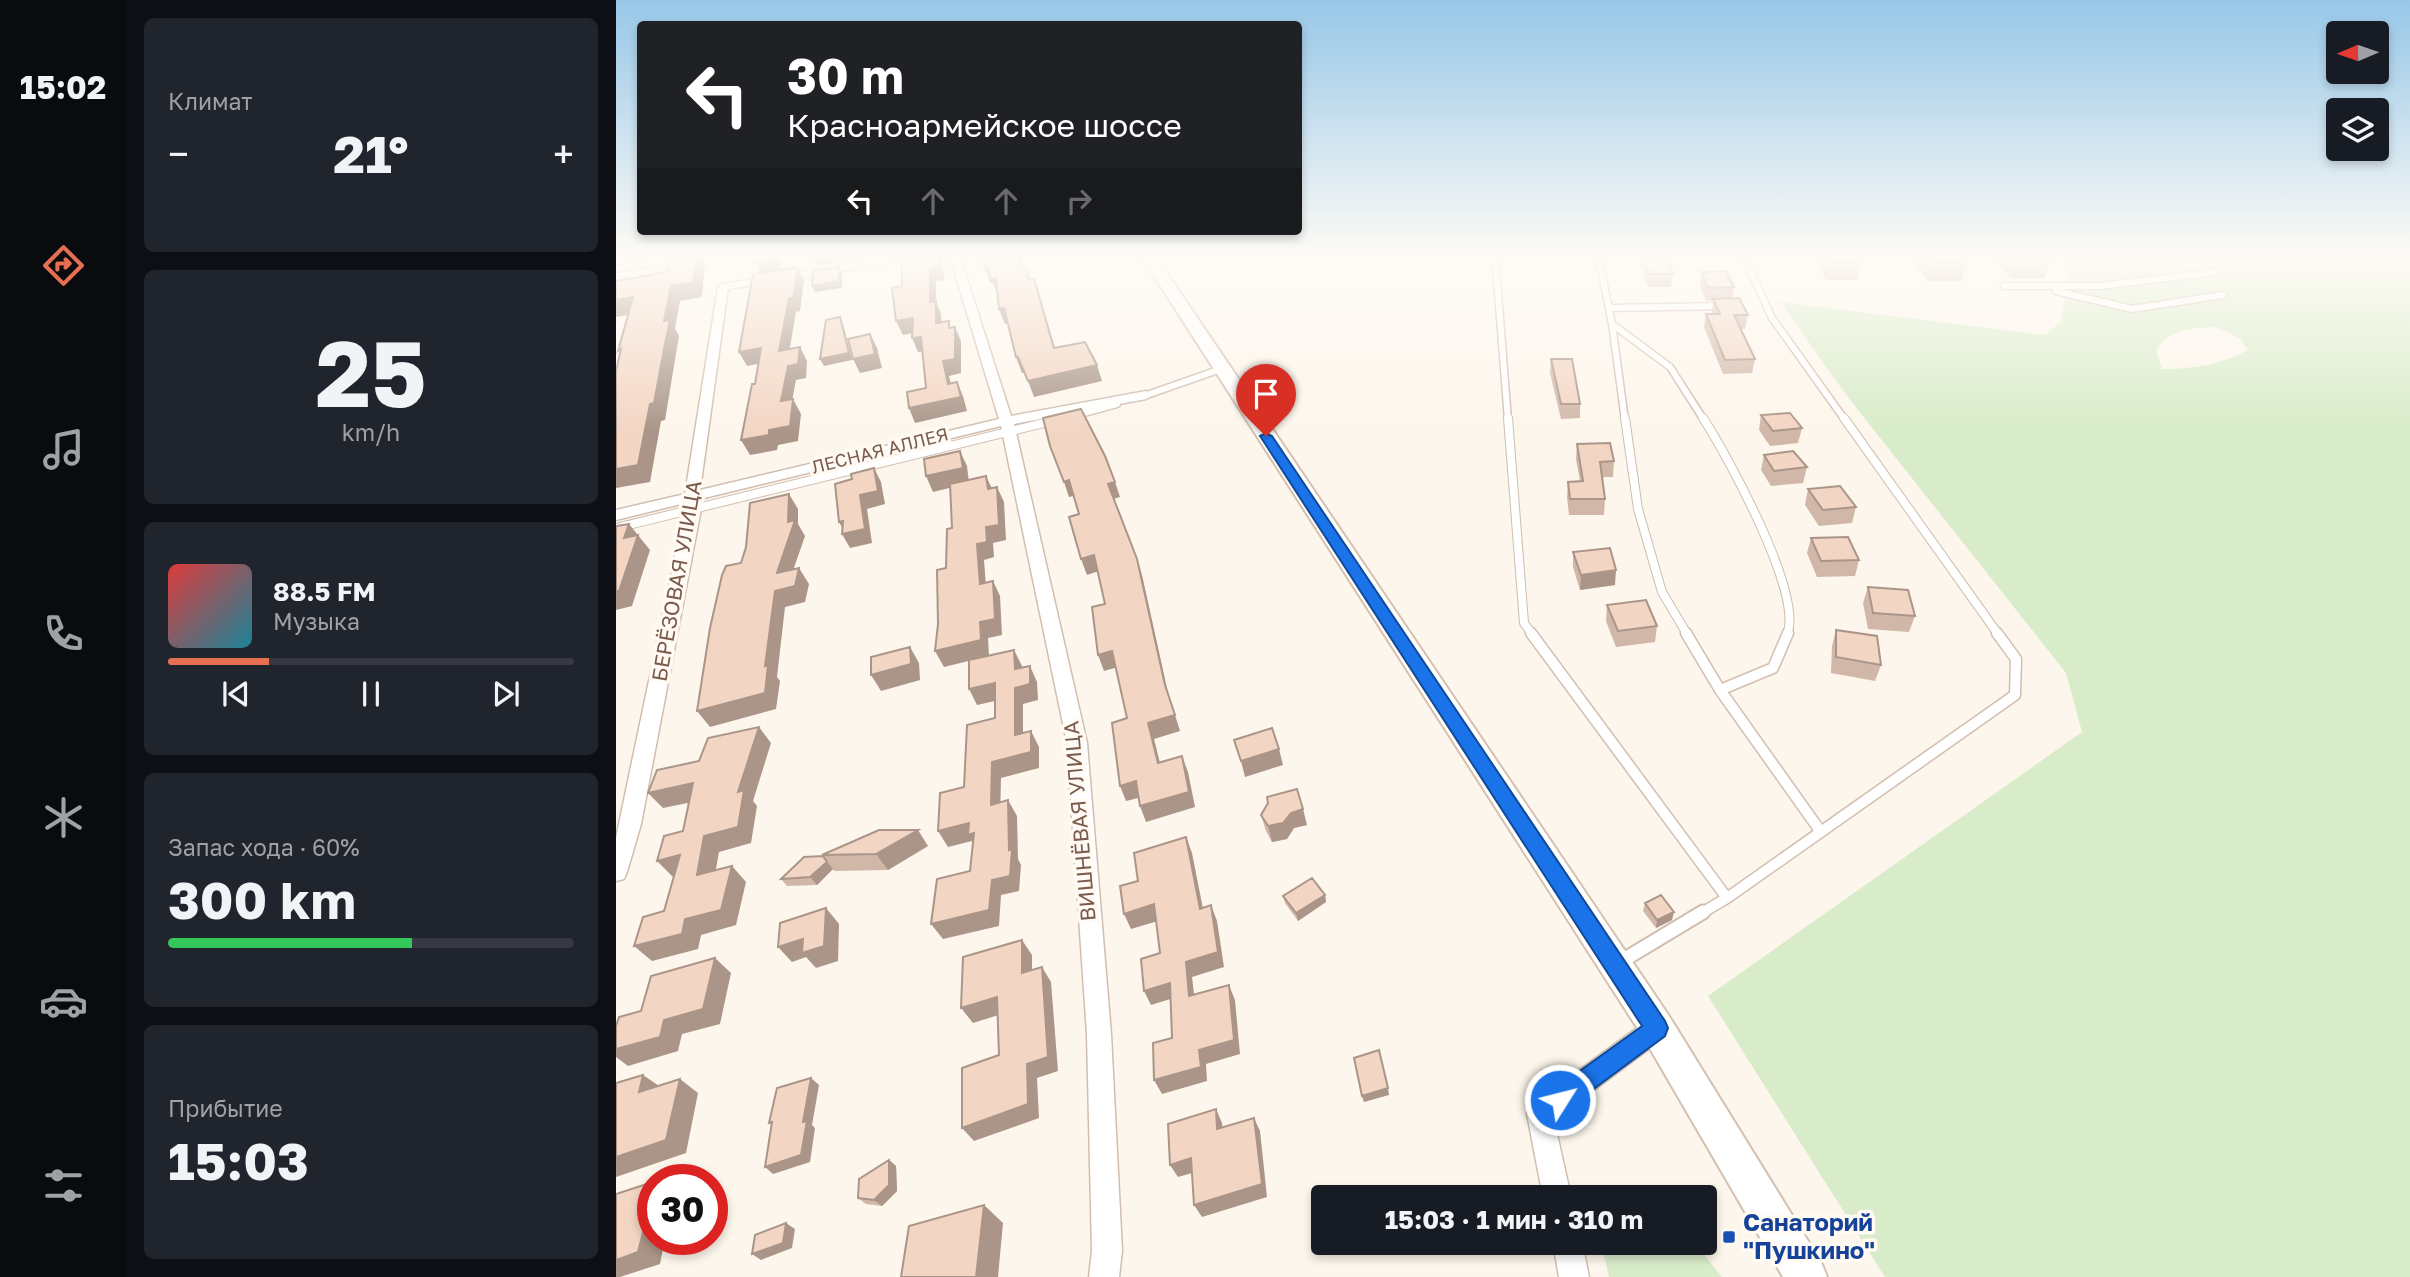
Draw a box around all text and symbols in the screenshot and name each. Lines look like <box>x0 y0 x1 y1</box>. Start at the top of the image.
north arrow <box>2326 21 2389 84</box>
map controls <box>2326 21 2389 161</box>
text: 30 m <box>787 46 904 105</box>
icon: left <box>672 49 763 140</box>
text: 15:02 <box>20 68 106 106</box>
text: Климат <box>168 87 253 115</box>
button: layers <box>2326 98 2389 161</box>
text: Красноармейское шоссе <box>787 106 1182 144</box>
text: 21° <box>333 122 409 184</box>
text: − <box>168 131 189 176</box>
text: + <box>553 131 574 176</box>
icon: left <box>841 182 879 220</box>
icon: ahead <box>914 182 952 220</box>
icon: ahead <box>987 182 1025 220</box>
icon: right <box>1060 182 1098 220</box>
icon: directions <box>39 241 88 290</box>
text: 25 <box>315 318 427 427</box>
pin <box>1236 364 1296 436</box>
icon: arrive <box>1247 375 1285 413</box>
text: km/h <box>342 418 400 446</box>
street label: ЛЕСНАЯ АЛЛЕЯ <box>809 422 950 478</box>
icon: music <box>39 425 88 474</box>
street label: БЕРЁЗОВАЯ УЛИЦА <box>646 478 707 683</box>
text: 88.5 FM <box>273 576 376 607</box>
text: Музыка <box>273 607 360 635</box>
icon: phone <box>39 609 88 658</box>
icon: previous <box>217 675 255 713</box>
icon: pause <box>352 675 390 713</box>
icon: next <box>487 675 525 713</box>
street label: ВИШНЁВАЯ УЛИЦА <box>1057 720 1101 922</box>
icon: climate <box>39 793 88 842</box>
text: Запас хода · 60% <box>168 833 360 861</box>
text: 300 km <box>168 868 356 930</box>
icon: car <box>39 977 88 1026</box>
position arrow <box>1523 1063 1597 1137</box>
text: Прибытие <box>168 1094 283 1122</box>
text: 15:03 <box>168 1129 309 1191</box>
icon: filters <box>39 1161 88 1210</box>
speed limit sign: 30 <box>637 1164 728 1255</box>
text: 15:03 · 1 мин · 310 m <box>1385 1204 1643 1235</box>
place label: Санаторий "Пушкино" <box>1743 1207 1875 1264</box>
marker: Санаторий "Пушкино" <box>1721 1229 1737 1245</box>

